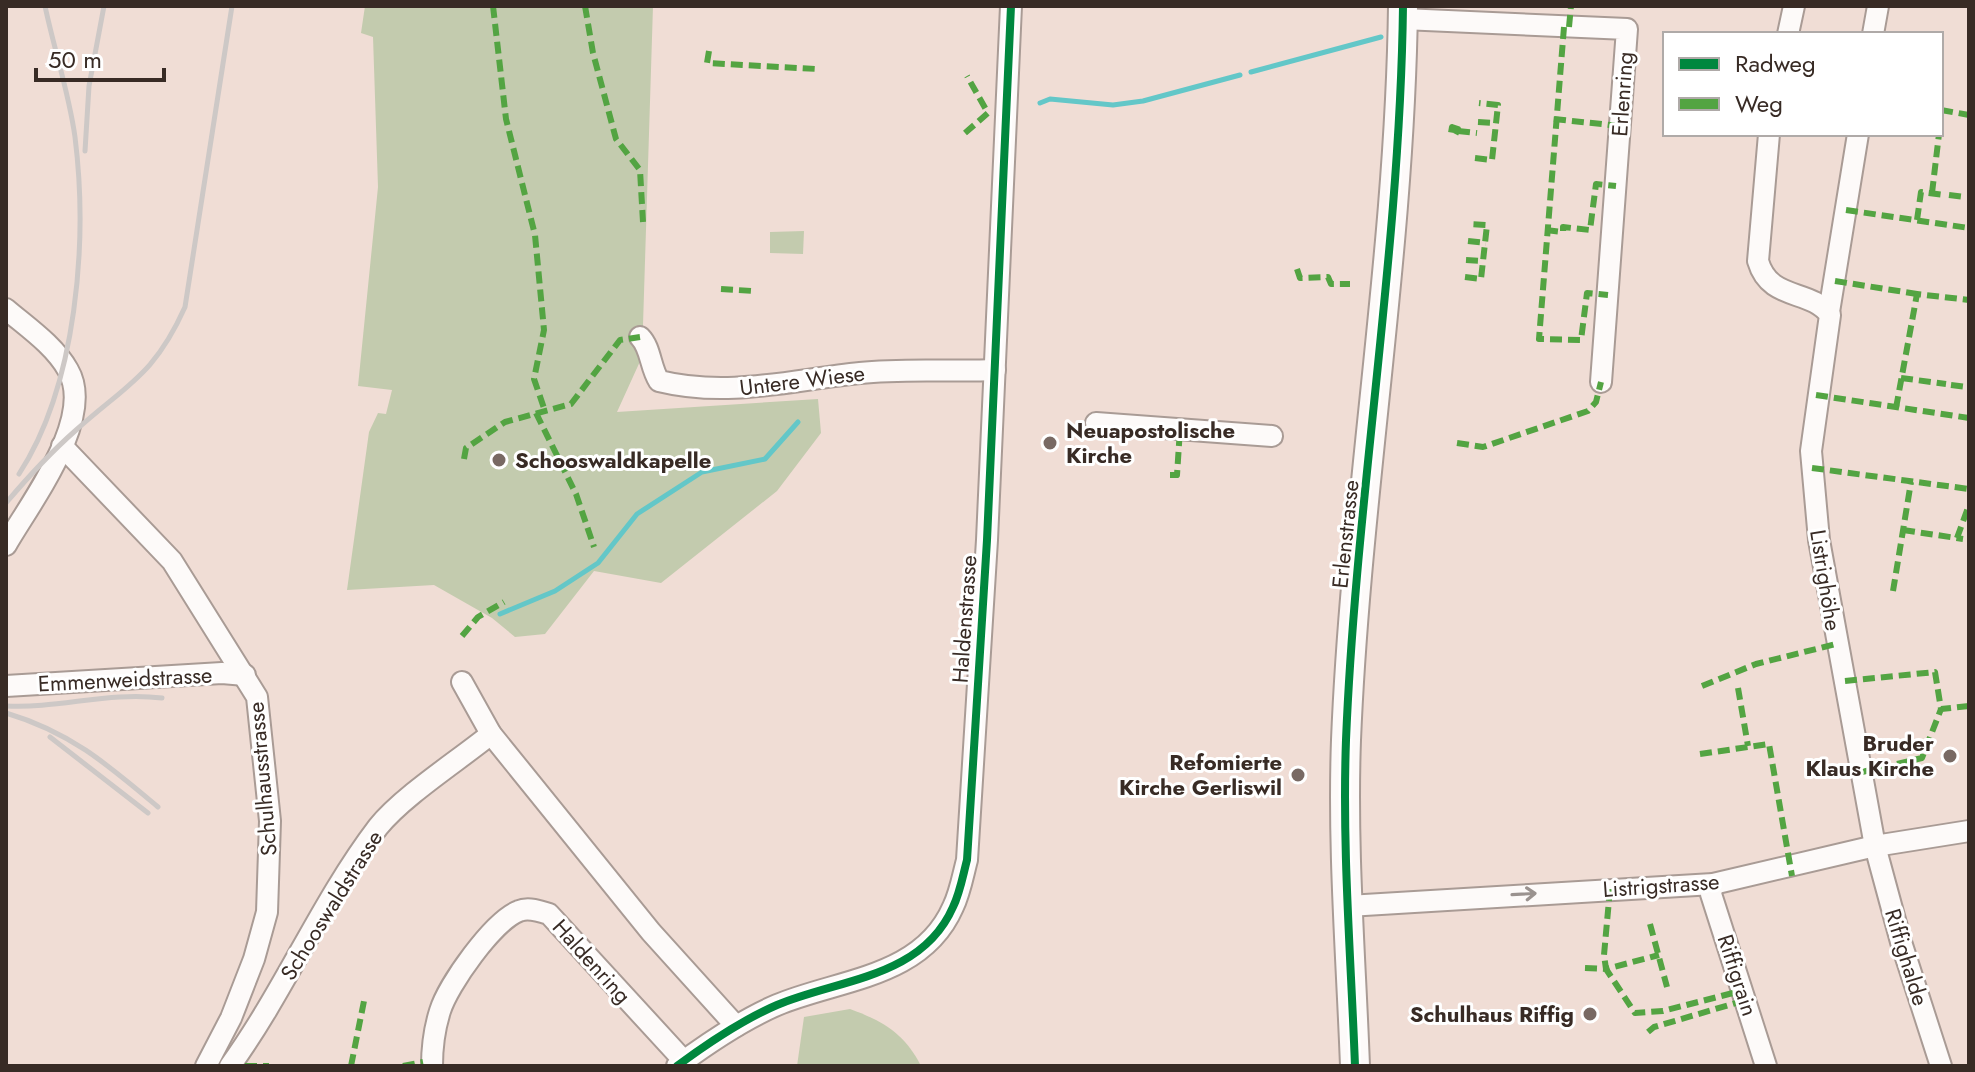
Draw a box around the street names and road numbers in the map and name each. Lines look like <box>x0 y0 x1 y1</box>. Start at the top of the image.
street label: Erlenring <box>1603 51 1641 137</box>
street label: Untere Wiese <box>737 356 867 404</box>
street label: Erlenstrasse <box>1323 478 1367 590</box>
street label: Listrighöhe <box>1802 527 1850 633</box>
street label: Haldenstrasse <box>944 554 984 684</box>
street label: Emmenweidstrasse <box>37 658 213 700</box>
street label: Schulhausstrasse <box>239 701 285 857</box>
street label: Schooswaldstrasse <box>272 824 390 986</box>
street label: Listrigstrasse <box>1602 865 1720 905</box>
street label: Riffighalde <box>1877 905 1937 1009</box>
street label: Haldenring <box>545 912 639 1010</box>
street label: Riffigrain <box>1710 930 1766 1020</box>

